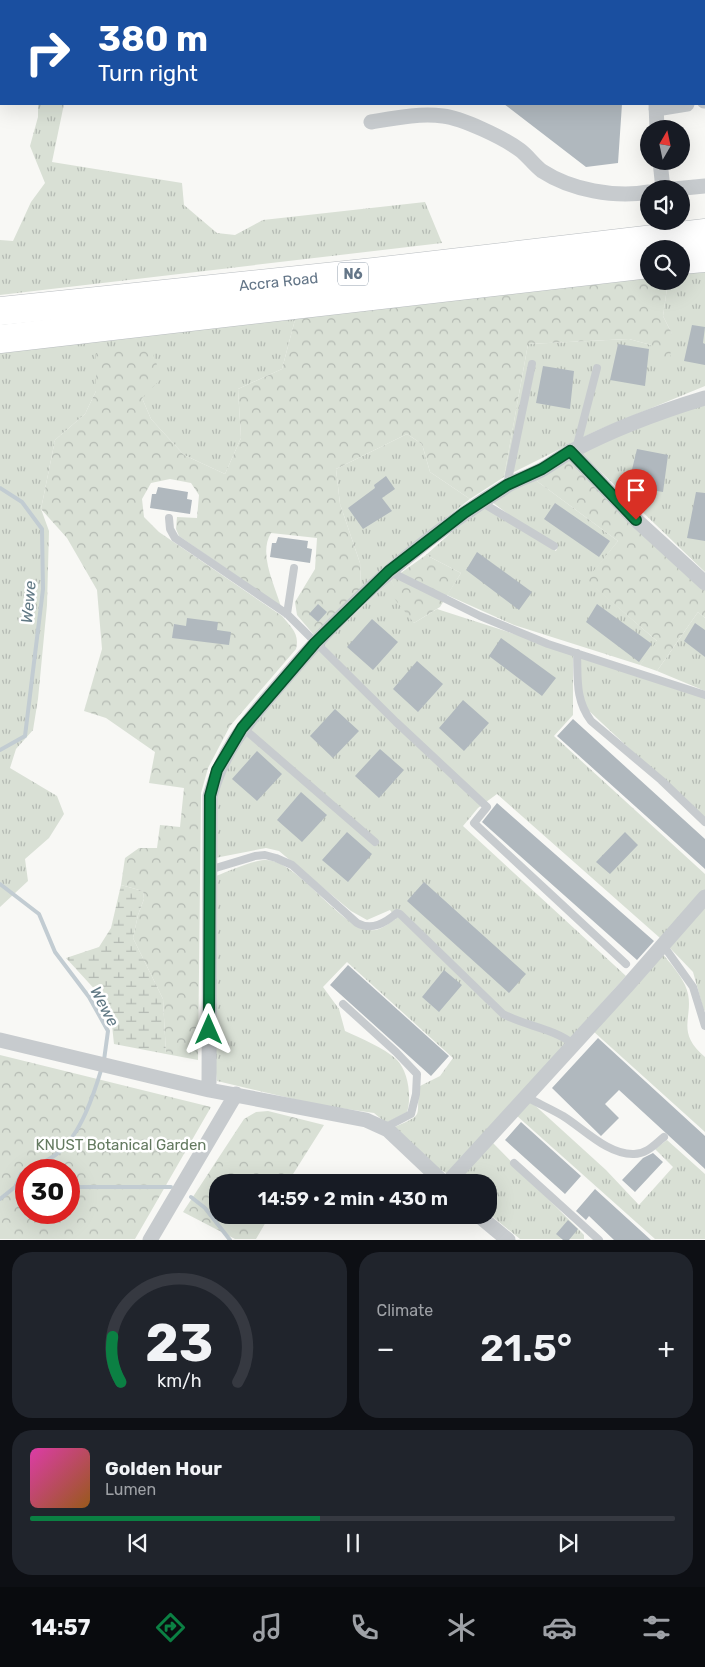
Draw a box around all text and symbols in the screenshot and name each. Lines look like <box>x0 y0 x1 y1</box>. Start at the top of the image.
text: 380 m <box>98 18 208 60</box>
icon: right <box>15 20 80 85</box>
text: Turn right <box>98 60 198 87</box>
north arrow <box>640 120 690 170</box>
map controls <box>640 120 690 290</box>
button: sound <box>640 180 690 230</box>
button: search <box>640 240 690 290</box>
road number: N6 <box>338 262 368 286</box>
street label: Accra Road <box>238 269 319 295</box>
pin <box>615 469 657 520</box>
icon: arrive <box>622 476 650 504</box>
water label: Wewe <box>17 580 40 624</box>
water label: Wewe <box>86 983 123 1030</box>
position arrow <box>182 1003 234 1055</box>
park label: KNUST Botanical Garden <box>36 1136 206 1154</box>
speed limit sign: 30 <box>15 1159 80 1224</box>
text: 14:59 · 2 min · 430 m <box>258 1187 448 1210</box>
text: Climate <box>377 1301 433 1320</box>
text: 23 <box>145 1312 213 1374</box>
text: 21.5° <box>480 1325 572 1371</box>
text: − <box>377 1332 395 1365</box>
text: + <box>658 1332 675 1365</box>
text: km/h <box>157 1370 202 1391</box>
text: Golden Hour <box>105 1457 222 1480</box>
text: Lumen <box>105 1480 156 1499</box>
icon: previous <box>124 1529 152 1557</box>
icon: pause <box>339 1529 367 1557</box>
icon: next <box>554 1529 582 1557</box>
icon: directions <box>153 1610 188 1645</box>
icon: music <box>250 1610 285 1645</box>
icon: phone <box>347 1610 382 1645</box>
icon: climate <box>444 1610 479 1645</box>
icon: car <box>542 1610 577 1645</box>
icon: filters <box>639 1610 674 1645</box>
text: 14:57 <box>31 1614 90 1641</box>

